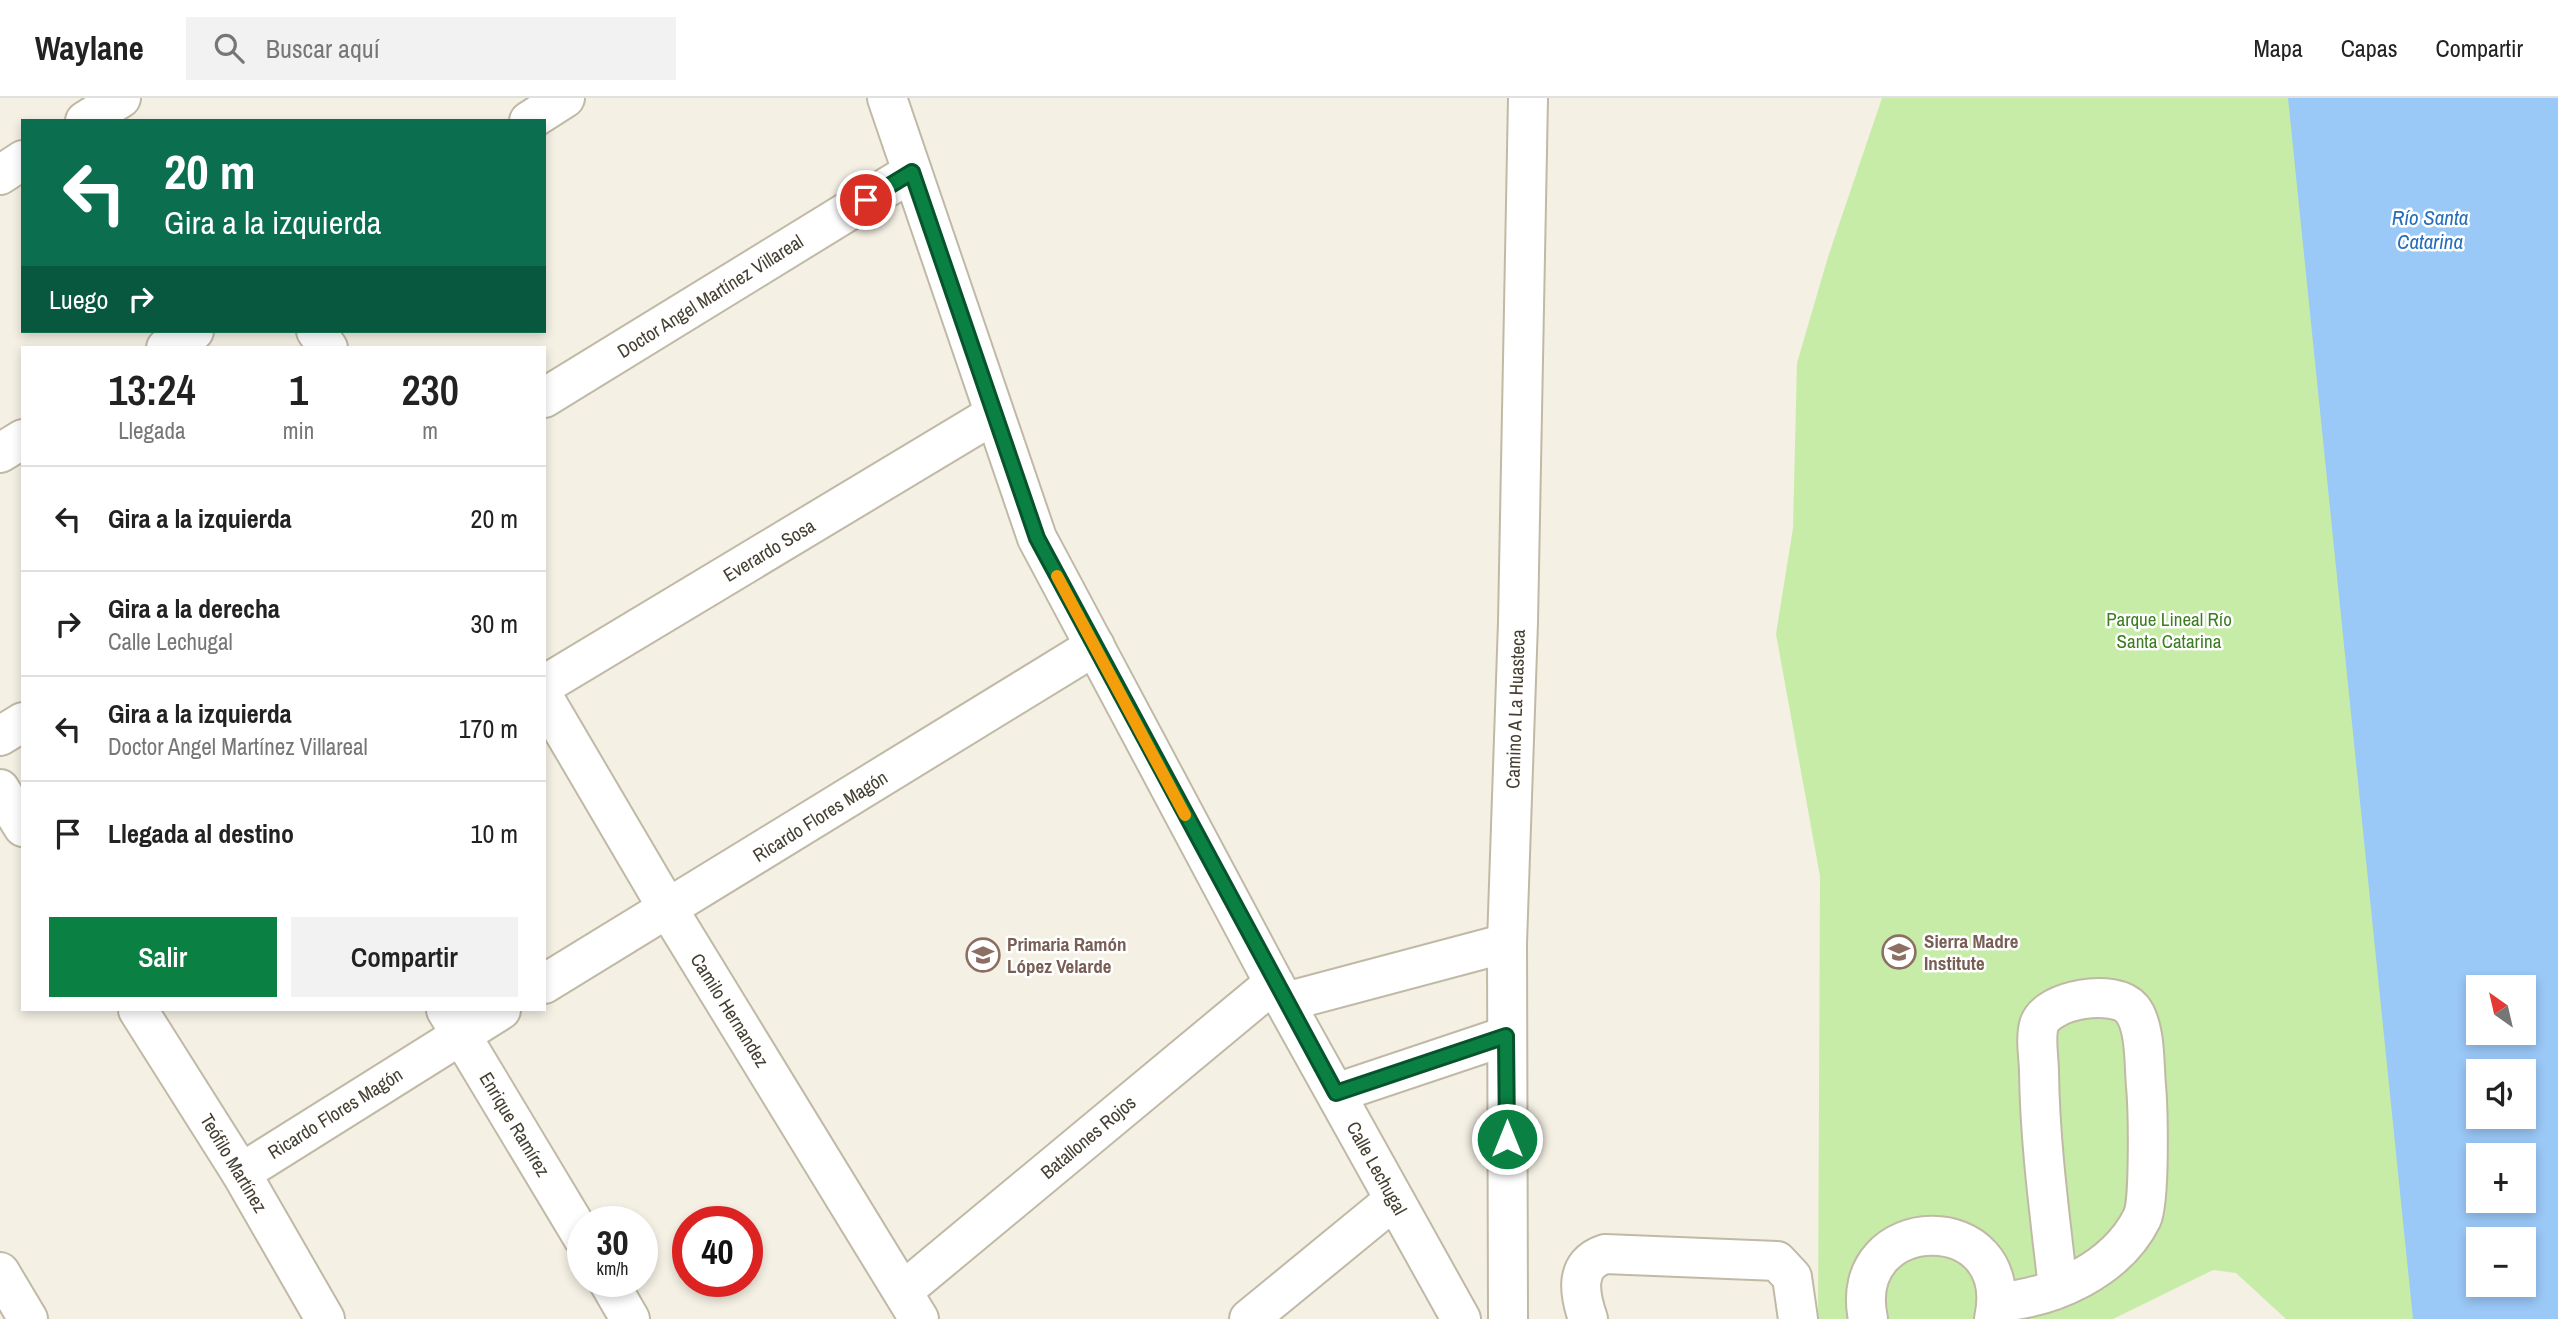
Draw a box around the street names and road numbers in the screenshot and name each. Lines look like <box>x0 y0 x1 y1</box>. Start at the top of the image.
street label: Doctor Angel Martínez Villareal <box>612 228 808 364</box>
street label: Everardo Sosa <box>718 512 820 588</box>
street label: Camino A La Huasteca <box>1499 629 1531 789</box>
street label: Ricardo Flores Magón <box>748 764 892 868</box>
street label: Camilo Hernandez <box>685 948 776 1072</box>
street label: Ricardo Flores Magón <box>263 1061 407 1165</box>
street label: Enrique Ramírez <box>474 1067 557 1181</box>
street label: Batallones Rojos <box>1035 1089 1141 1185</box>
street label: Teófilo Martínez <box>194 1109 274 1217</box>
street label: Calle Lechugal <box>1341 1117 1413 1219</box>

